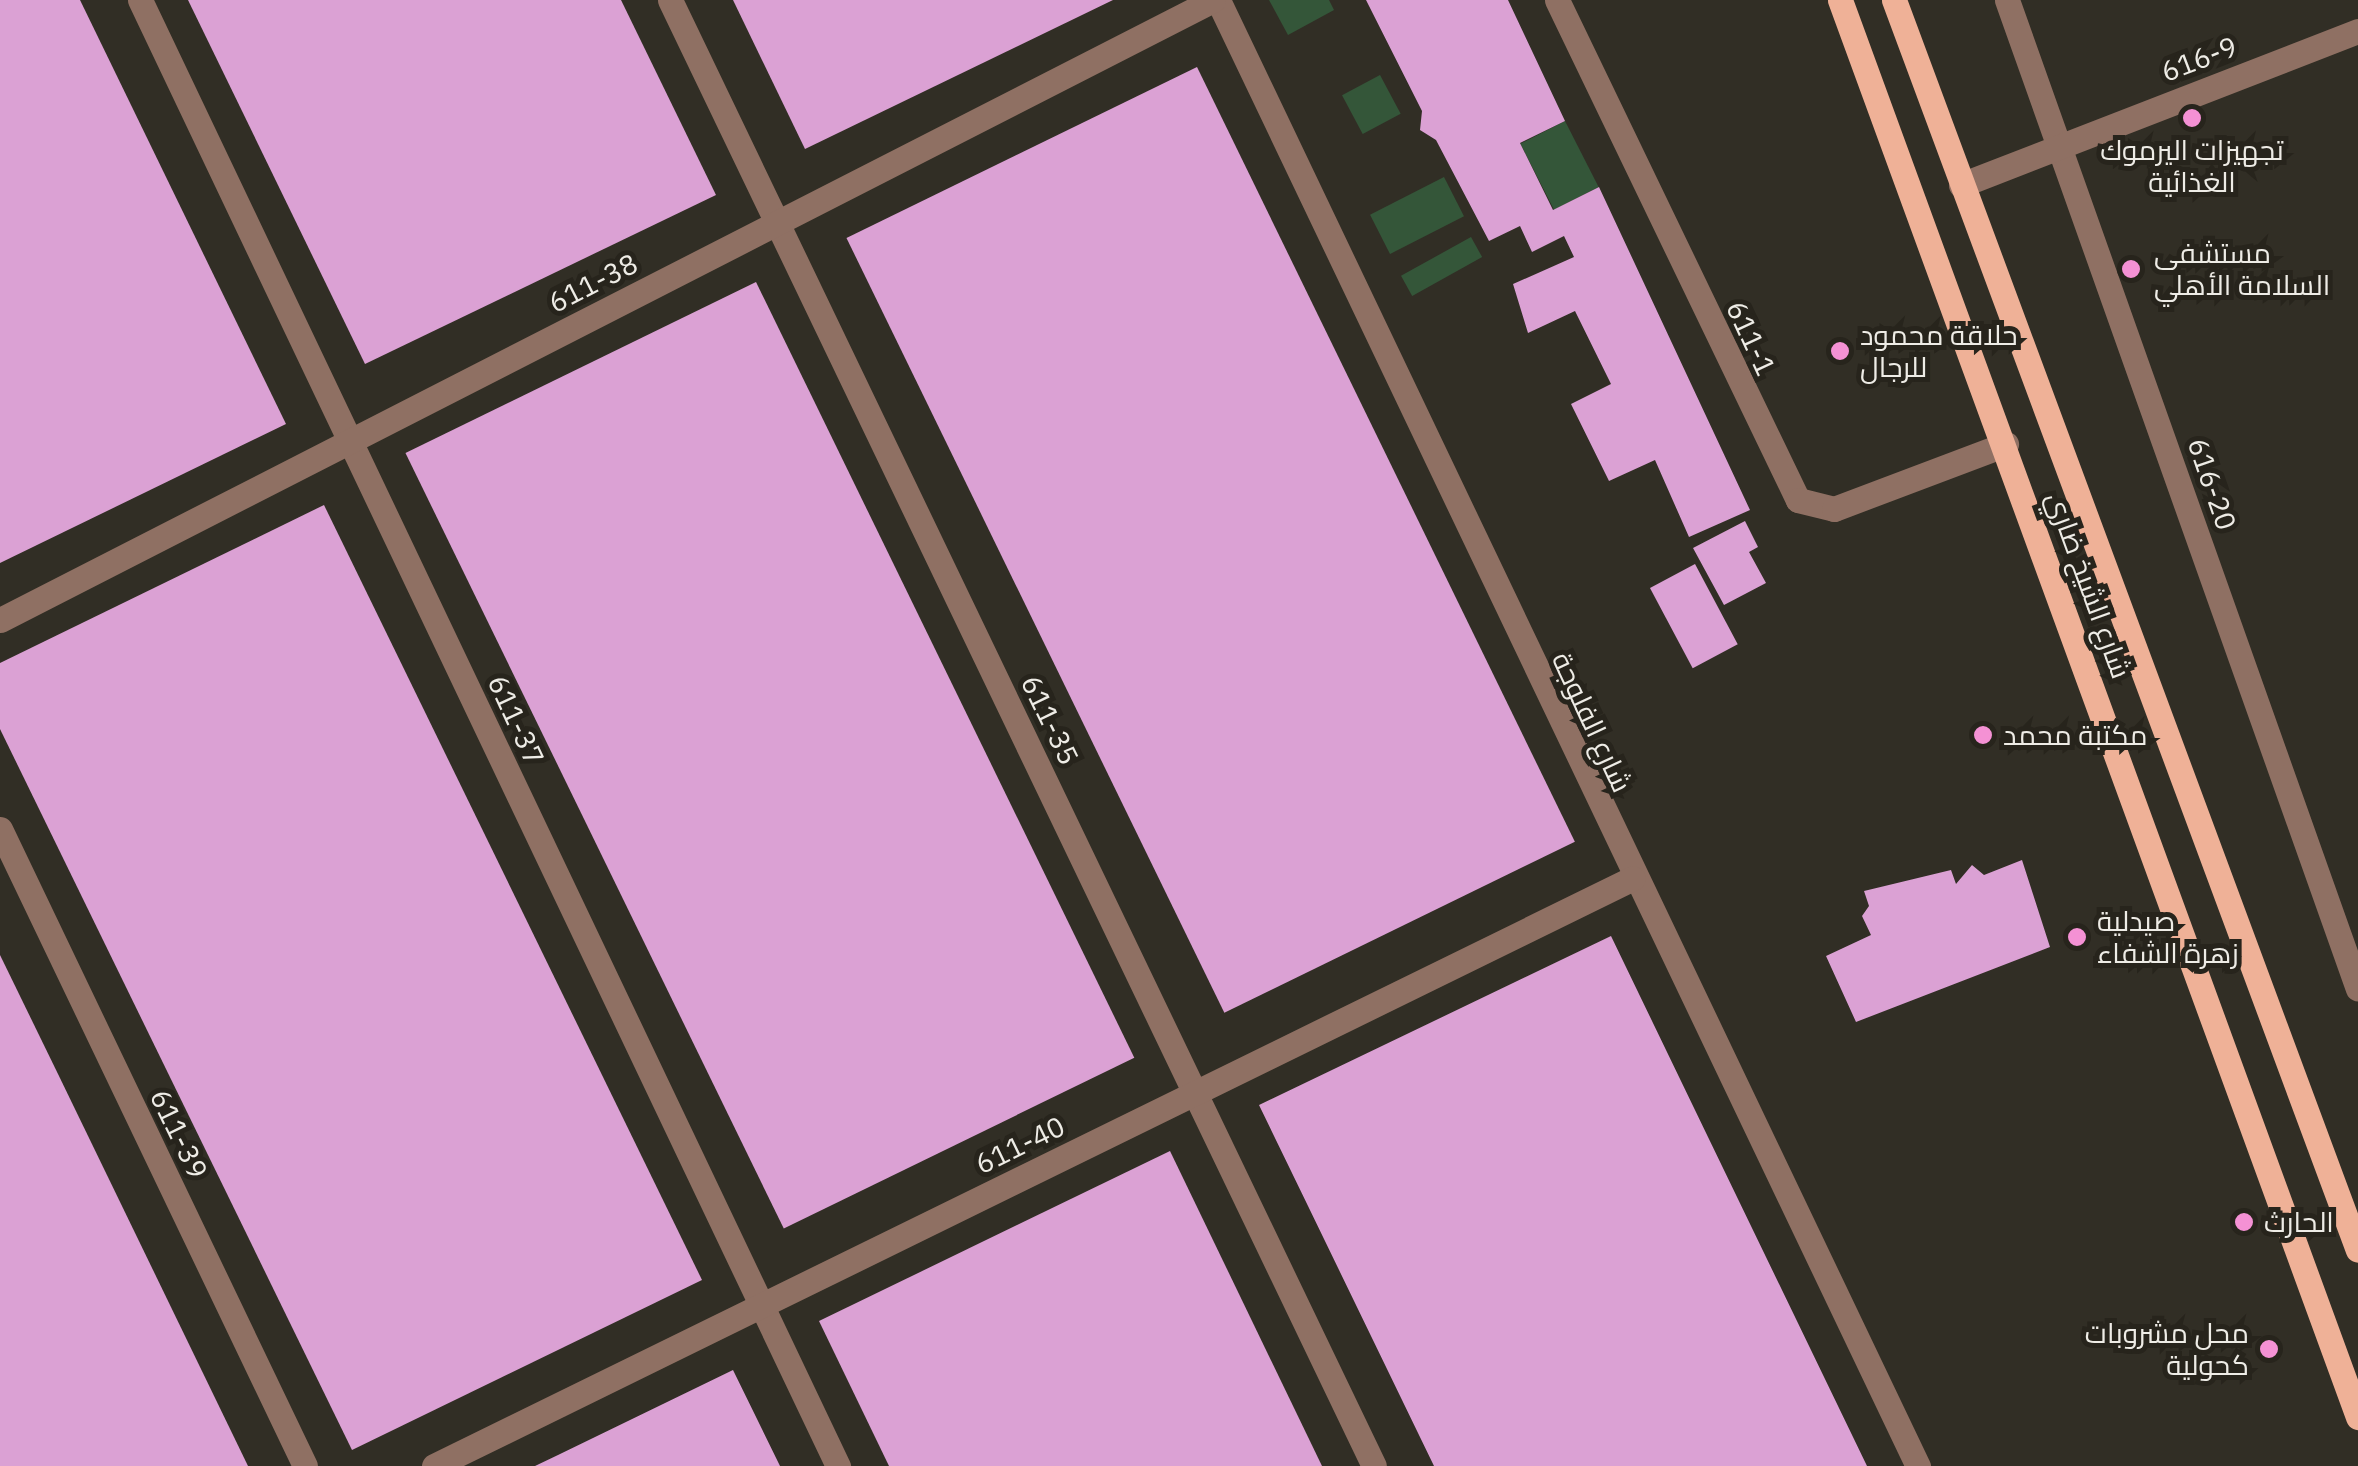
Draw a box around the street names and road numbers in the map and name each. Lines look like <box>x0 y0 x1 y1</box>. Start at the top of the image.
street label: 616-9 <box>2156 29 2242 89</box>
street label: 611-38 <box>543 246 643 320</box>
street label: 611-1 <box>1719 295 1783 381</box>
street label: 616-20 <box>2181 434 2243 534</box>
street label: شارع الشيخ ضاري <box>2040 487 2138 683</box>
street label: شارع الفلوجة <box>1545 647 1639 797</box>
street label: 611-37 <box>481 670 551 770</box>
street label: 611-35 <box>1014 670 1086 770</box>
street label: 611-39 <box>143 1084 215 1184</box>
street label: 611-40 <box>970 1109 1070 1181</box>

